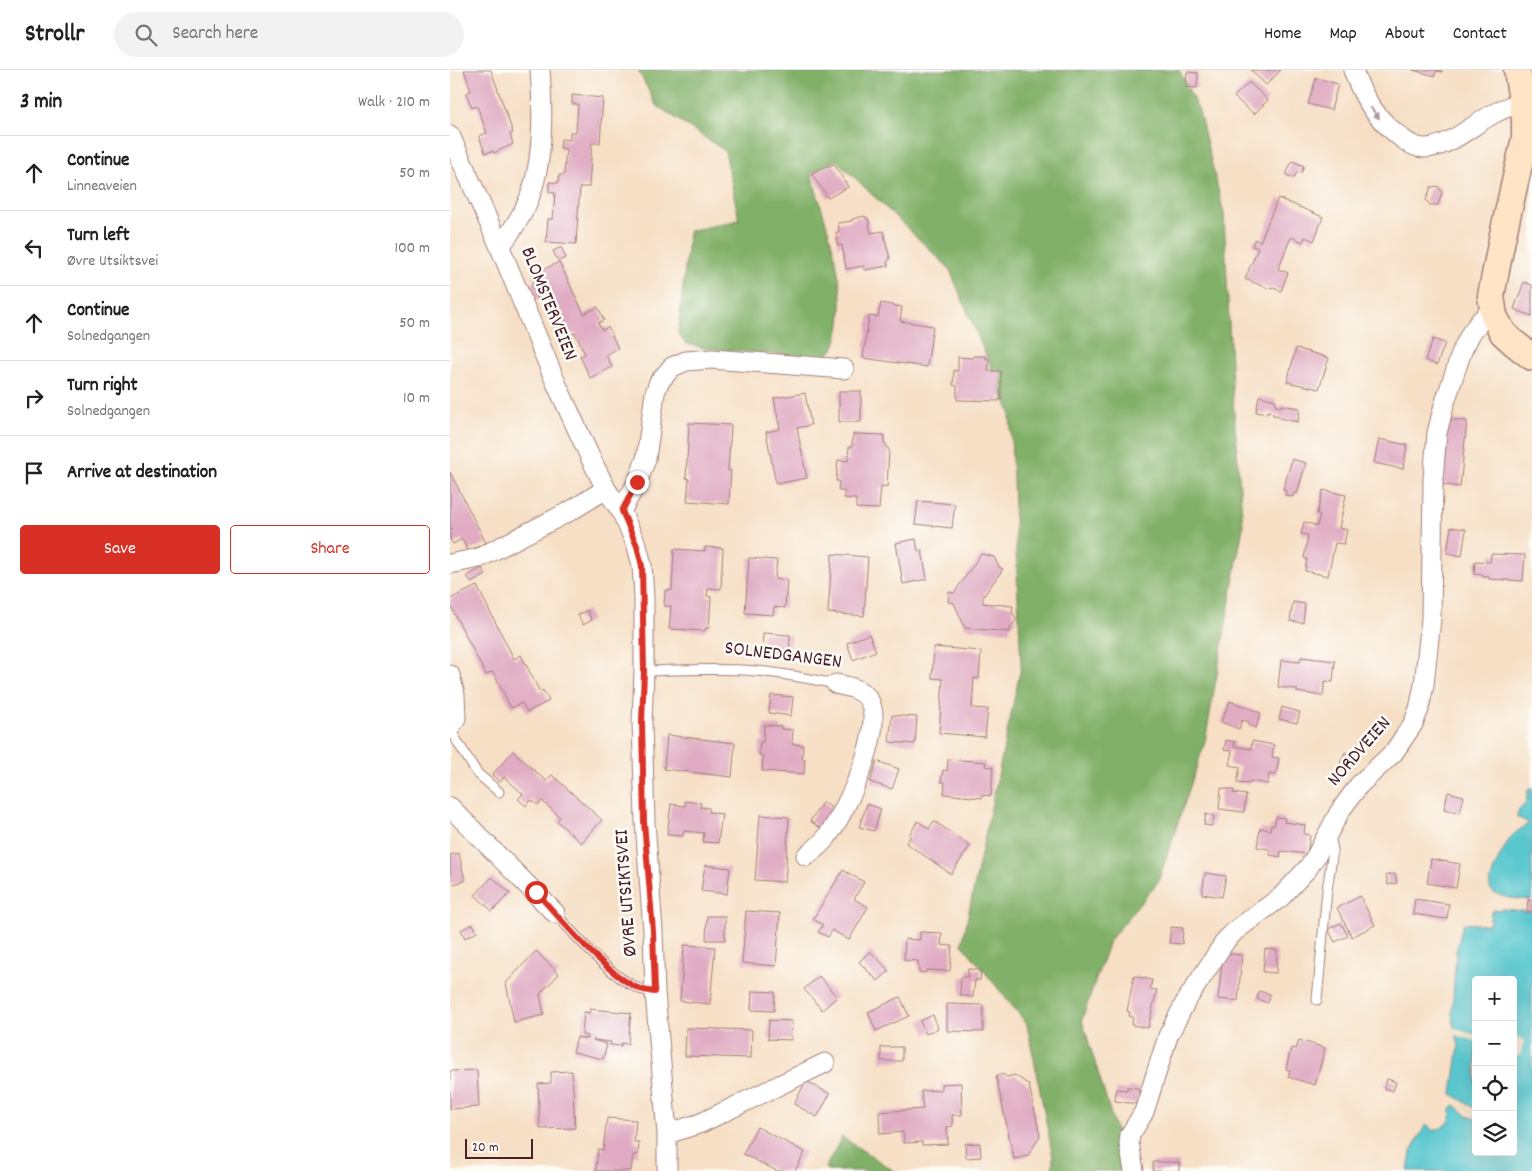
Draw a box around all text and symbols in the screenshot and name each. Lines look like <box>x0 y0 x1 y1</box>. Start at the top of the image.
search box <box>114 12 464 57</box>
text: Strollr <box>25 18 84 52</box>
icon: search <box>132 21 160 49</box>
text: Search here <box>172 21 258 48</box>
text: Home <box>1264 22 1301 47</box>
text: Map <box>1329 22 1357 47</box>
text: About <box>1385 22 1425 47</box>
text: Contact <box>1453 22 1507 47</box>
text: 3 min <box>20 88 62 118</box>
text: Walk · 210 m <box>358 91 430 114</box>
one-way arrow <box>1370 106 1381 119</box>
text: Continue <box>67 148 129 175</box>
icon: ahead <box>20 159 48 187</box>
text: 50 m <box>399 162 430 185</box>
text: Linneaveien <box>67 175 137 198</box>
text: Turn left <box>67 223 130 250</box>
icon: left <box>20 234 48 262</box>
text: 100 m <box>394 237 430 260</box>
street label: BLOMSTERVEIEN <box>512 243 584 365</box>
text: Øvre Utsiktsvei <box>67 250 158 273</box>
text: Continue <box>67 298 129 325</box>
icon: ahead <box>20 309 48 337</box>
text: 50 m <box>399 312 430 335</box>
text: Solnedgangen <box>67 325 150 348</box>
text: Turn right <box>67 373 138 400</box>
icon: right <box>20 384 48 412</box>
text: 10 m <box>403 387 430 410</box>
text: Solnedgangen <box>67 400 150 423</box>
icon: arrive <box>20 459 48 487</box>
text: Arrive at destination <box>67 460 217 487</box>
route end <box>626 471 649 494</box>
button: Save <box>20 525 220 574</box>
button: Share <box>230 525 430 574</box>
street label: SOLNEDGANGEN <box>723 635 843 677</box>
street label: NORDVEIEN <box>1321 711 1399 793</box>
street label: ØVRE UTSIKTSVEI <box>609 828 645 958</box>
route start <box>525 881 548 904</box>
map controls <box>1472 976 1517 1156</box>
button: + <box>1472 976 1517 1021</box>
button: − <box>1472 1021 1517 1066</box>
button: locate <box>1472 1066 1517 1111</box>
button: layers <box>1472 1111 1517 1156</box>
scale bar <box>465 1136 532 1159</box>
text: 20 m <box>472 1138 499 1158</box>

